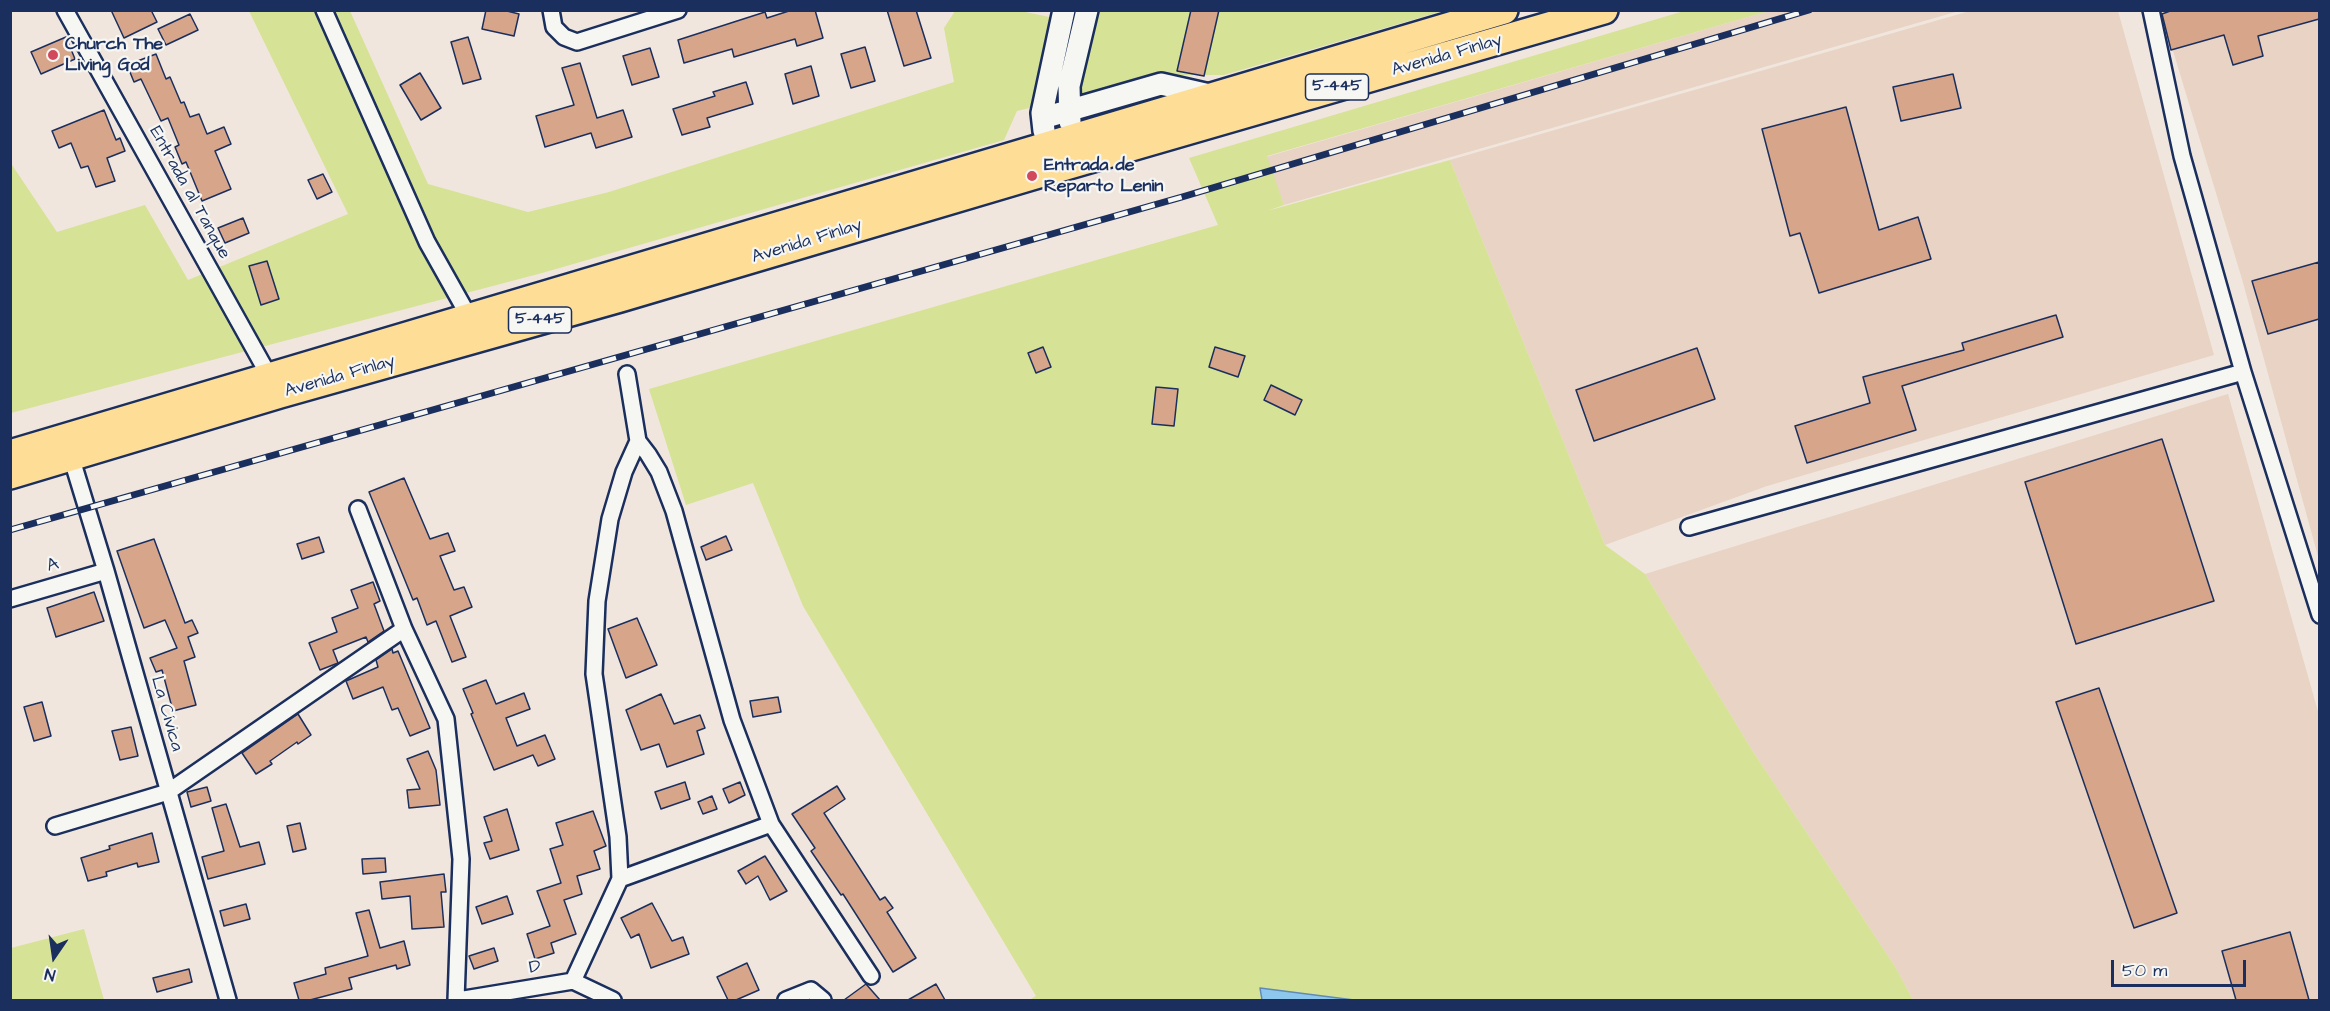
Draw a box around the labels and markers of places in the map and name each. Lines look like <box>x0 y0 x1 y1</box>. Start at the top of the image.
place label: Church The Living God <box>65 34 163 76</box>
marker: Church The Living God <box>46 48 60 62</box>
place label: Entrada de Reparto Lenin <box>1044 155 1163 198</box>
marker: Entrada de Reparto Lenin <box>1025 169 1039 183</box>

